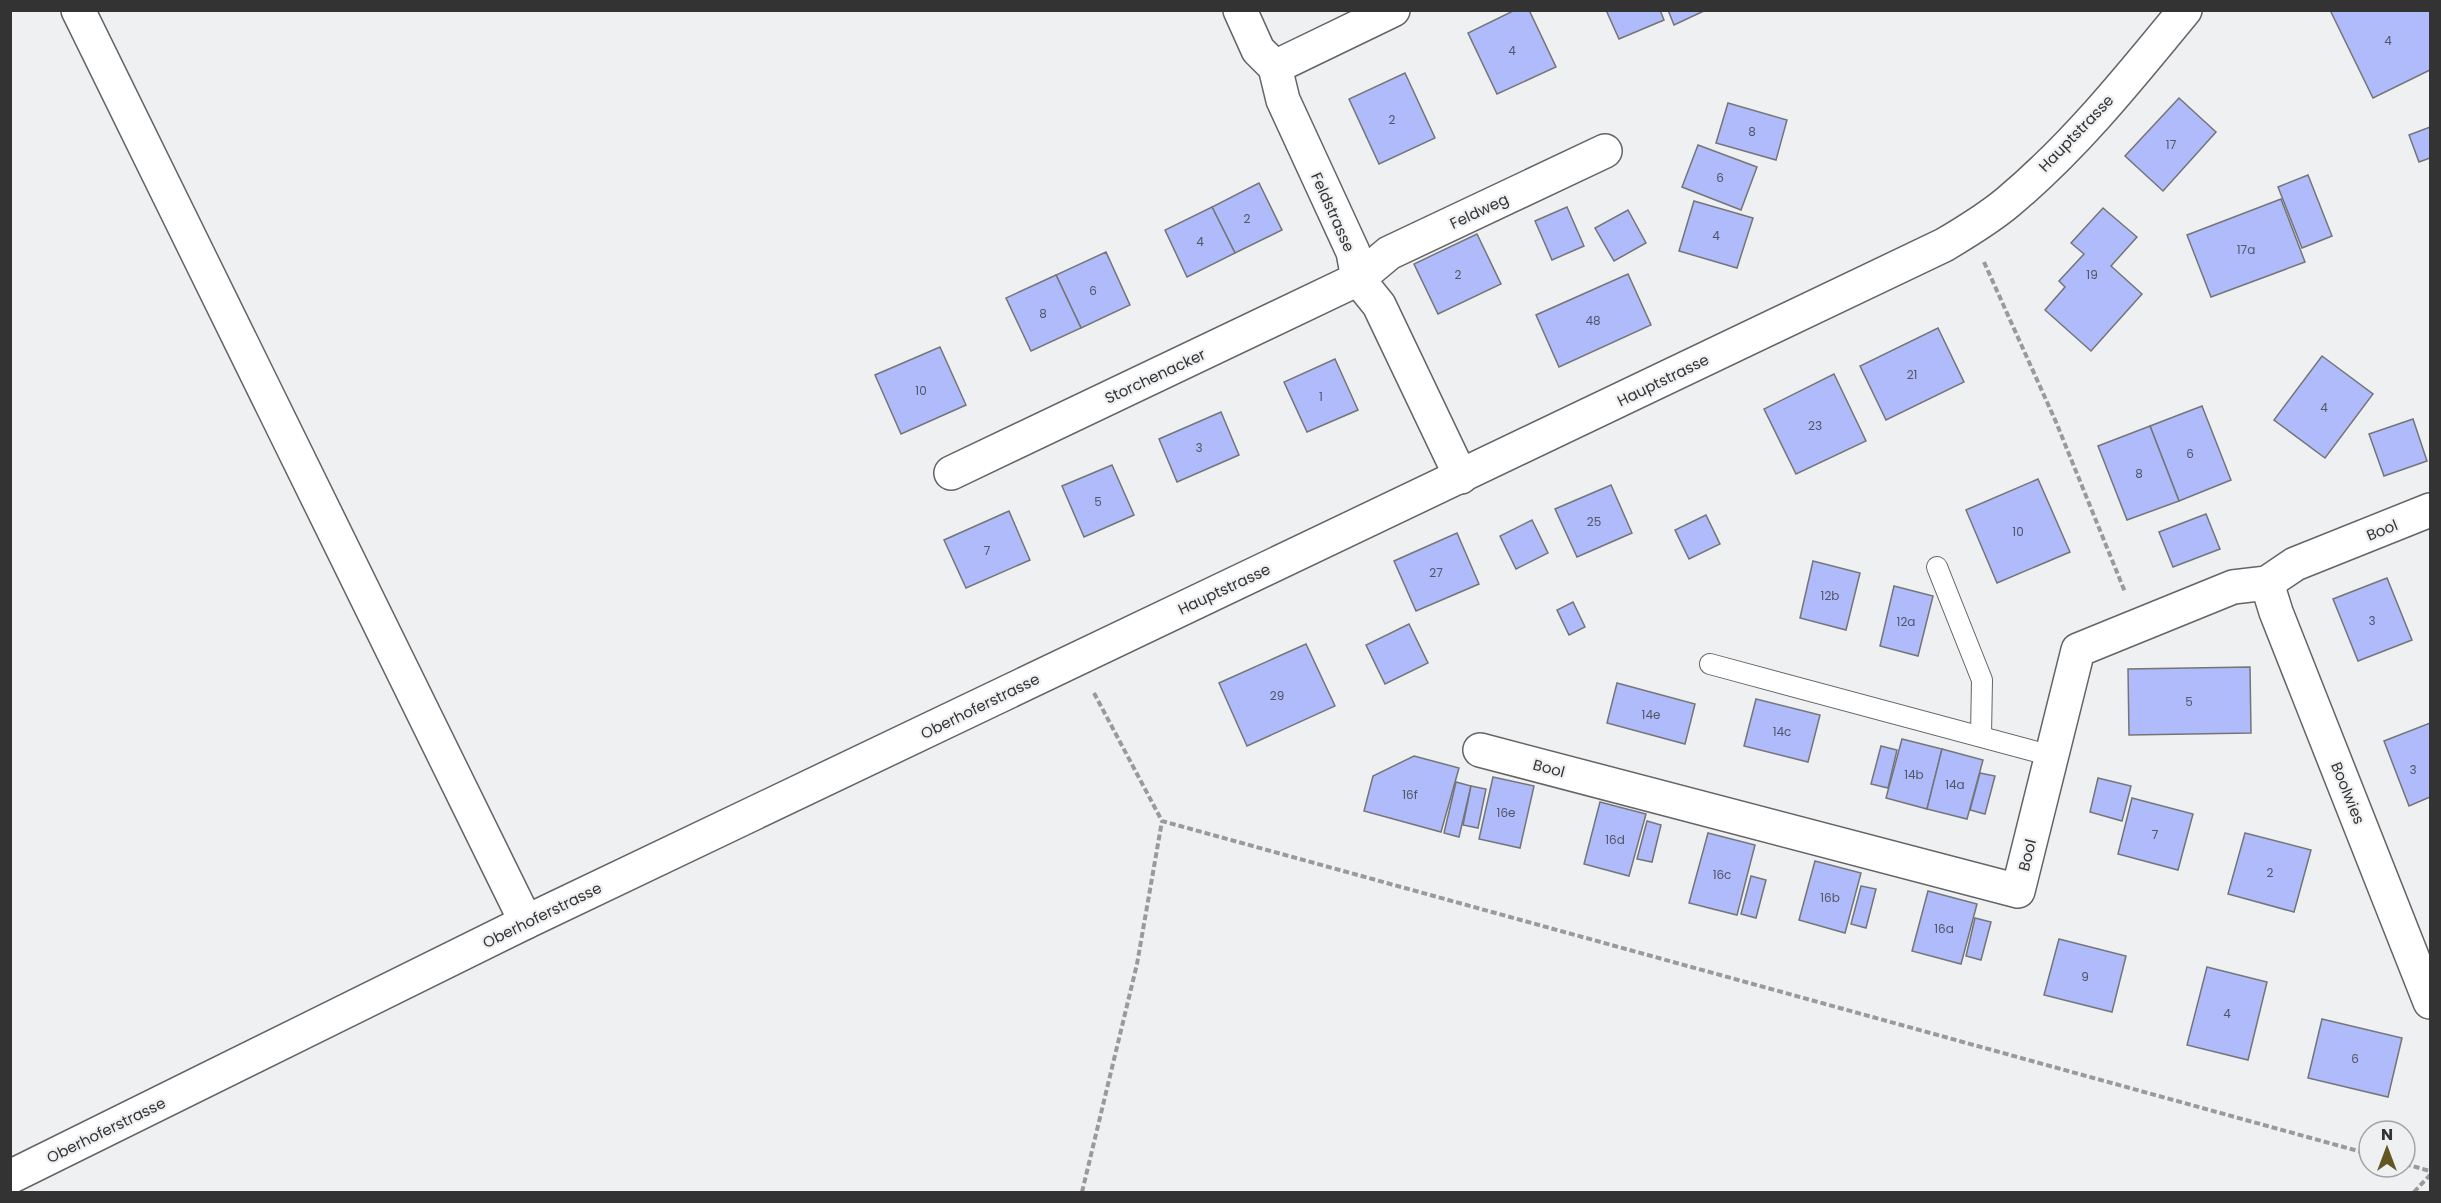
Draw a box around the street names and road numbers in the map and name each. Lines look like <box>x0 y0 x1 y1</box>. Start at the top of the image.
street label: Hauptstrasse <box>2034 90 2118 176</box>
street label: Feldstrasse <box>1306 169 1360 255</box>
street label: Feldweg <box>1446 188 1512 234</box>
street label: Storchenacker <box>1101 343 1209 409</box>
street label: Hauptstrasse <box>1614 349 1712 411</box>
street label: Bool <box>2363 514 2401 546</box>
street label: Hauptstrasse <box>1174 558 1274 620</box>
street label: Oberhoferstrasse <box>917 668 1043 744</box>
street label: Bool <box>1531 754 1567 782</box>
street label: Boolwies <box>2326 759 2370 827</box>
street label: Bool <box>2013 837 2041 873</box>
street label: Oberhoferstrasse <box>479 877 605 953</box>
street label: Oberhoferstrasse <box>43 1092 169 1168</box>

